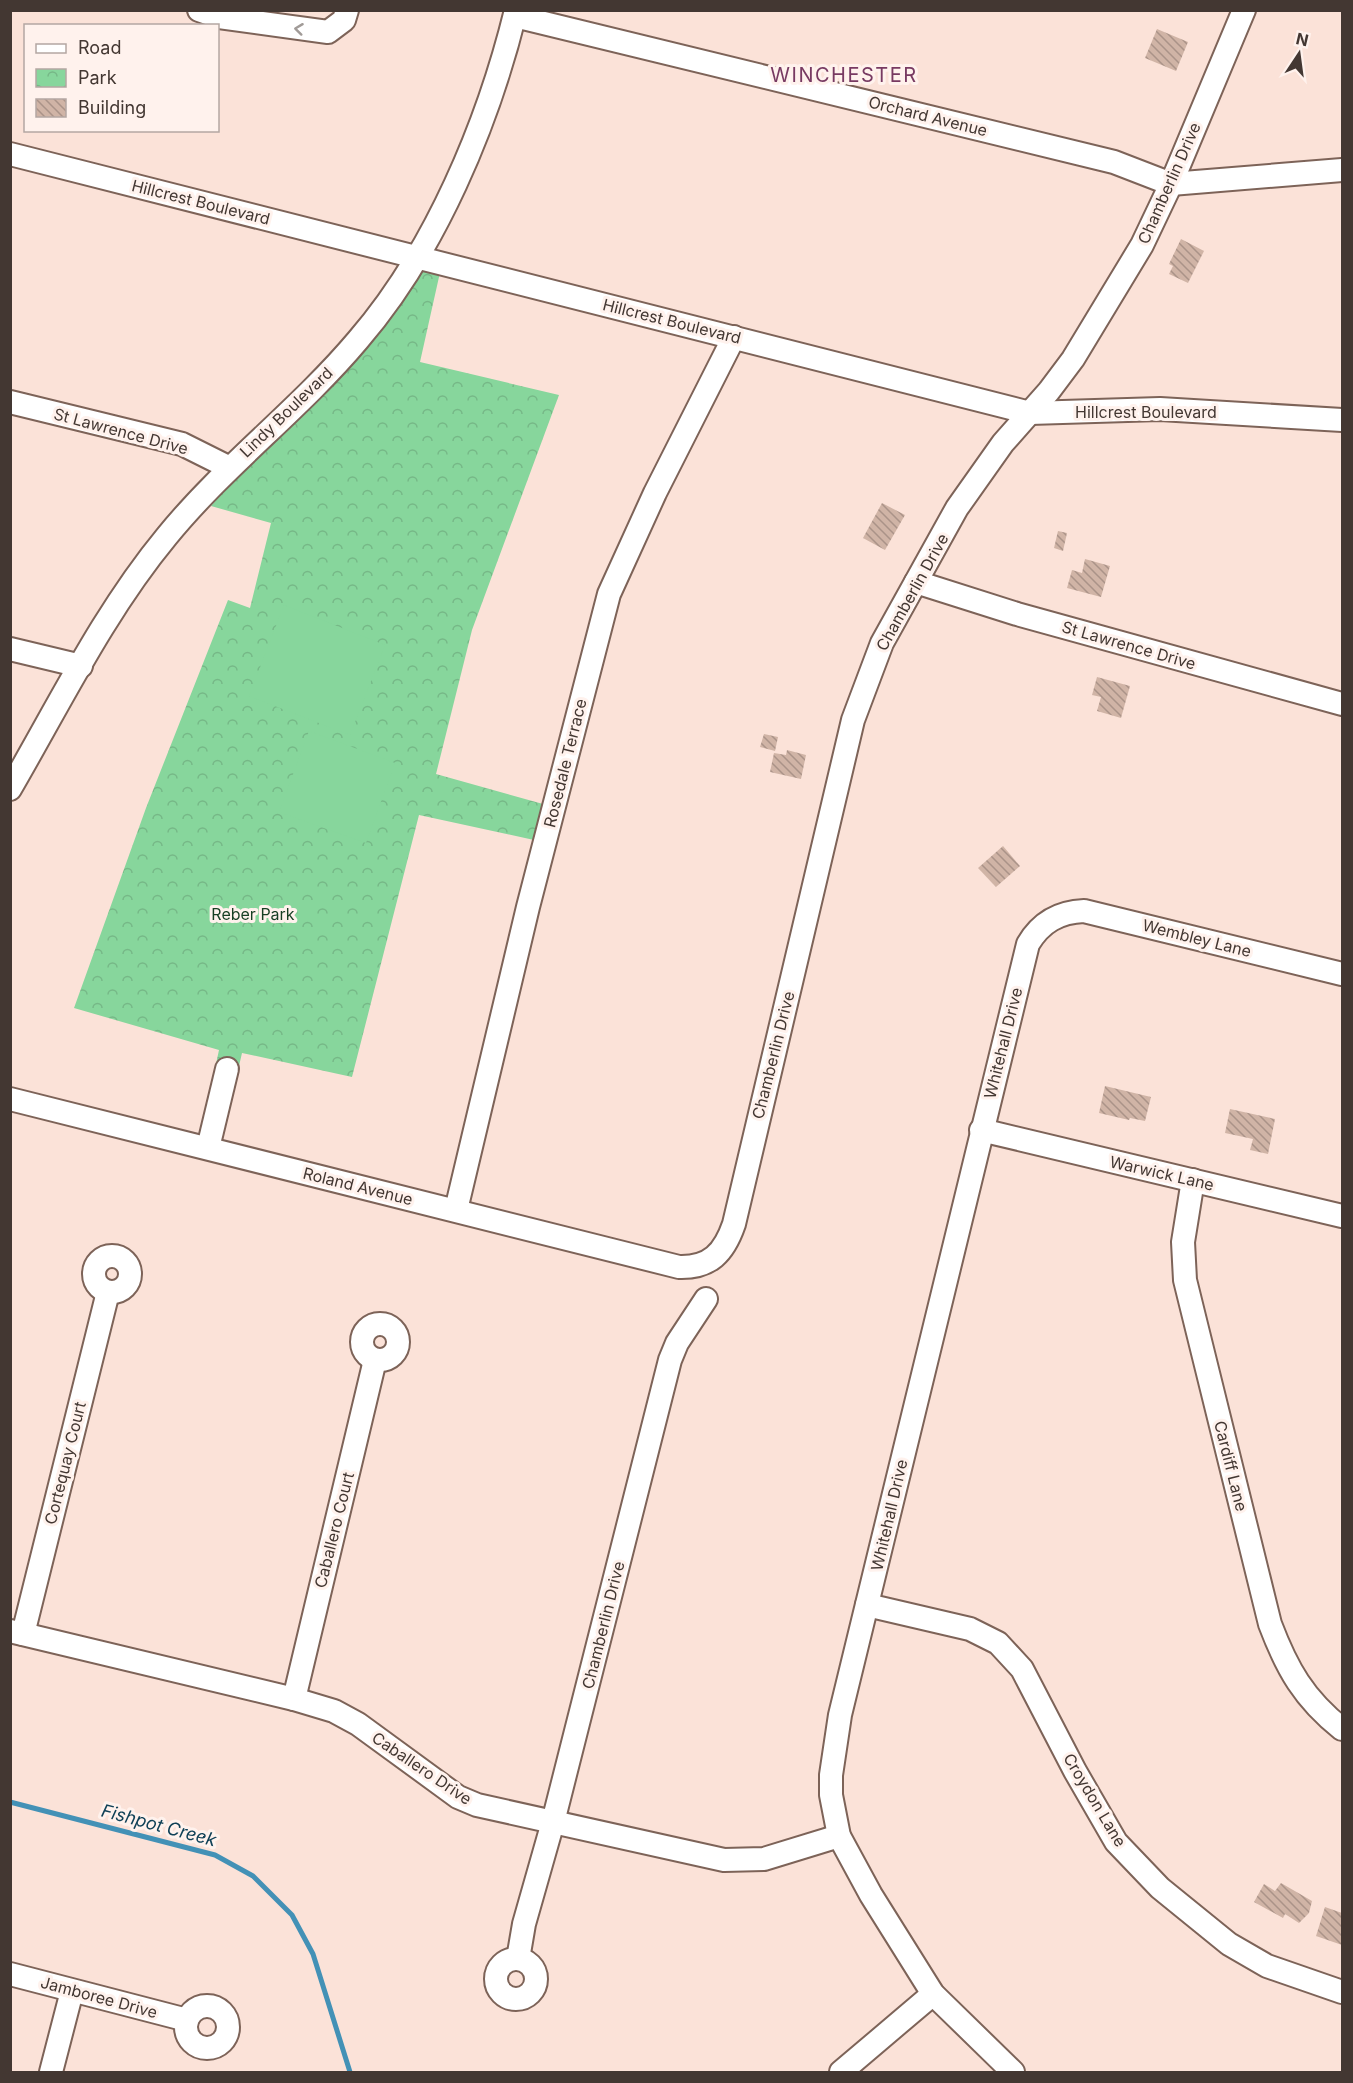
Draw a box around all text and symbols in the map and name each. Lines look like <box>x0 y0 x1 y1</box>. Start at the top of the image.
one-way arrow <box>295 23 304 35</box>
legend <box>24 24 219 132</box>
north arrow <box>1269 24 1329 84</box>
text: N <box>1294 28 1311 51</box>
text: Road <box>78 37 121 58</box>
district label: WINCHESTER <box>770 63 918 87</box>
text: Park <box>78 67 117 88</box>
street label: Orchard Avenue <box>866 92 990 140</box>
text: Building <box>78 97 146 118</box>
street label: Chamberlin Drive <box>1133 119 1205 247</box>
street label: Hillcrest Boulevard <box>130 175 272 229</box>
street label: Hillcrest Boulevard <box>601 294 743 348</box>
street label: Lindy Boulevard <box>235 363 337 461</box>
street label: Hillcrest Boulevard <box>1075 402 1217 422</box>
street label: St Lawrence Drive <box>52 403 190 459</box>
street label: Chamberlin Drive <box>872 530 952 654</box>
street label: St Lawrence Drive <box>1060 616 1198 674</box>
street label: Rosedale Terrace <box>539 697 591 829</box>
park label: Reber Park <box>211 904 295 924</box>
street label: Wembley Lane <box>1141 915 1253 961</box>
street label: Whitehall Drive <box>980 985 1026 1101</box>
street label: Chamberlin Drive <box>747 989 799 1121</box>
street label: Warwick Lane <box>1108 1151 1216 1195</box>
street label: Roland Avenue <box>301 1163 415 1209</box>
street label: Cortequay Court <box>40 1400 90 1526</box>
street label: Cardiff Lane <box>1210 1419 1252 1513</box>
street label: Whitehall Drive <box>866 1457 912 1573</box>
street label: Caballero Court <box>310 1470 358 1590</box>
street label: Chamberlin Drive <box>577 1559 629 1691</box>
street label: Caballero Drive <box>368 1727 476 1809</box>
street label: Croydon Lane <box>1059 1750 1131 1850</box>
water label: Fishpot Creek <box>99 1800 220 1851</box>
street label: Jamboree Drive <box>38 1972 160 2022</box>

